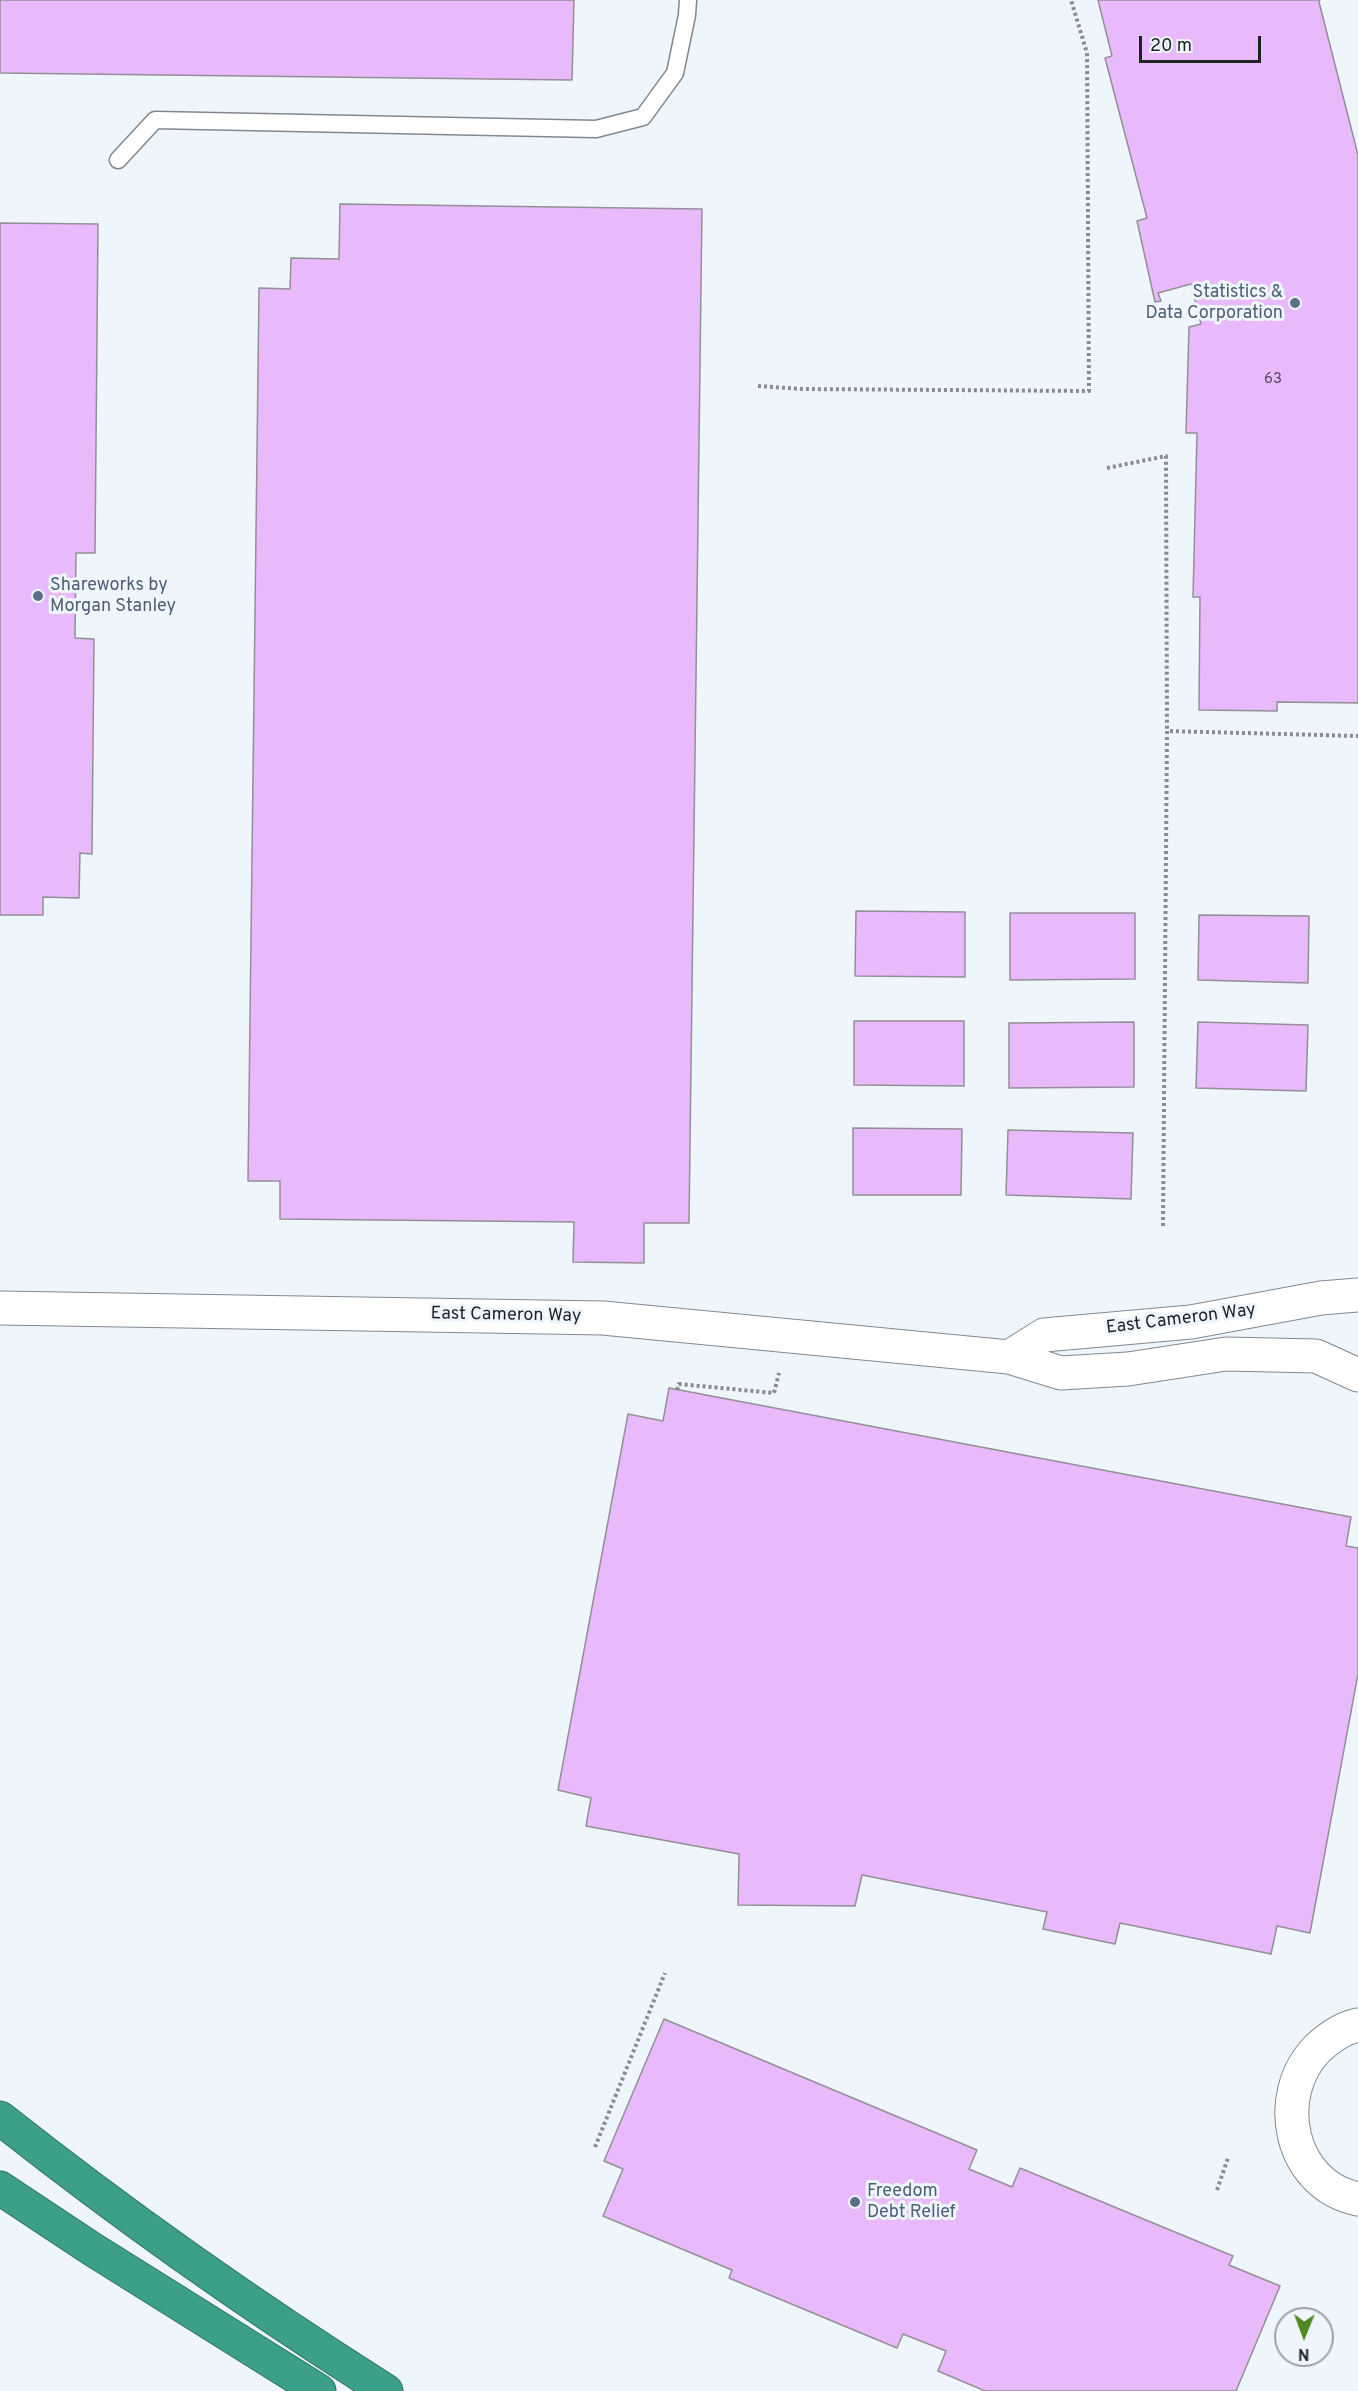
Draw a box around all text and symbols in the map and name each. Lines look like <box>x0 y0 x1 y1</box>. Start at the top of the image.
scale bar <box>1142 24 1264 62</box>
text: 20 m <box>1150 35 1192 58</box>
place label: Statistics & Data Corporation <box>1146 282 1283 324</box>
marker: Statistics & Data Corporation <box>1288 296 1302 310</box>
house number: 63 <box>1264 371 1282 389</box>
place label: Shareworks by Morgan Stanley <box>50 575 176 618</box>
marker: Shareworks by Morgan Stanley <box>31 589 45 603</box>
street label: East Cameron Way <box>1105 1300 1257 1340</box>
street label: East Cameron Way <box>430 1304 582 1328</box>
place label: Freedom Debt Relief <box>867 2181 956 2224</box>
marker: Freedom Debt Relief <box>848 2195 862 2209</box>
north arrow <box>1274 2307 1334 2367</box>
text: N <box>1298 2343 1310 2363</box>

